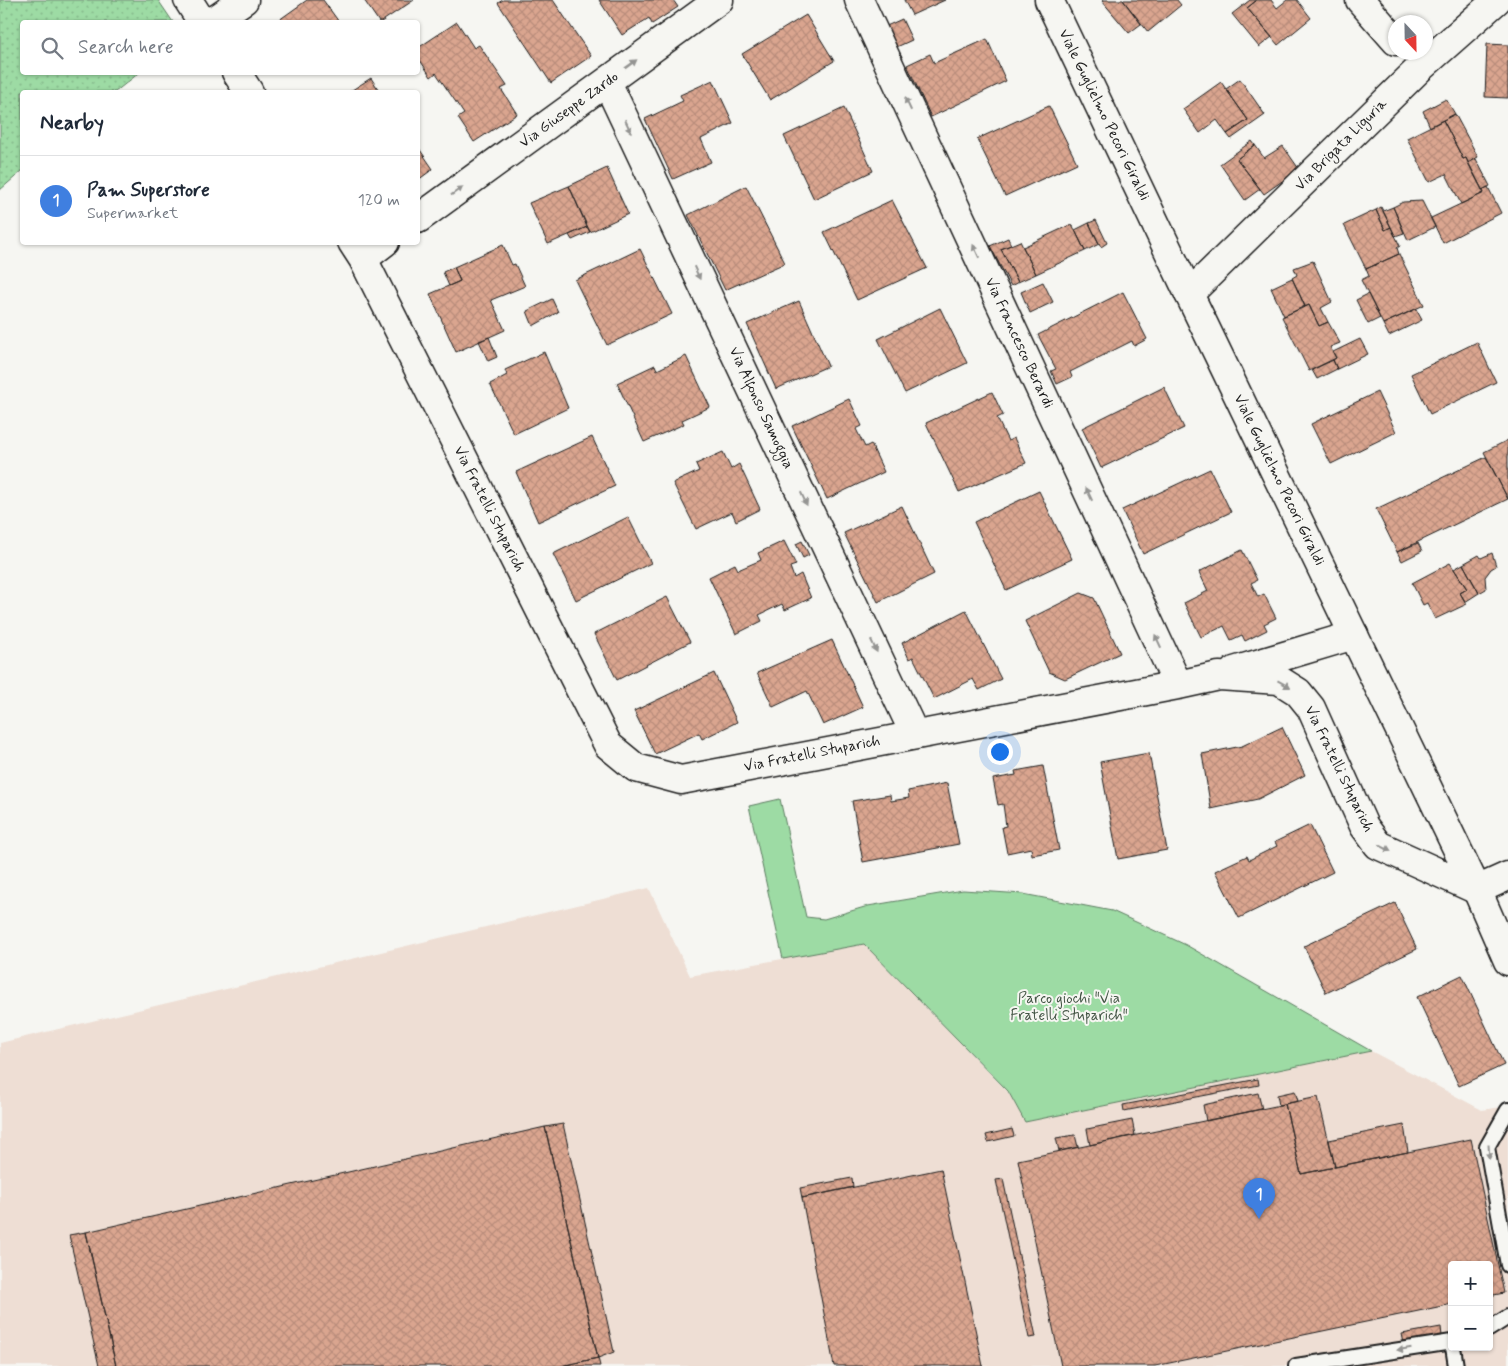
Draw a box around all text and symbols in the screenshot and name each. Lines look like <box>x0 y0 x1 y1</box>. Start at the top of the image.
north arrow <box>1388 15 1433 60</box>
search box <box>20 20 420 75</box>
street label: Viale Guglielmo Pecori Giraldi <box>1054 26 1154 204</box>
icon: search <box>38 34 66 62</box>
text: Search here <box>78 35 174 60</box>
one-way arrow <box>624 59 637 70</box>
street label: Via Giuseppe Zardo <box>515 67 623 153</box>
street label: Via Brigata Liguria <box>1291 94 1393 196</box>
one-way arrow <box>903 97 911 111</box>
text: Nearby <box>40 109 104 137</box>
one-way arrow <box>624 119 632 133</box>
text: Pam Superstore <box>87 178 210 203</box>
one-way arrow <box>450 185 463 196</box>
text: 1 <box>52 190 60 211</box>
text: 120 m <box>358 190 400 211</box>
text: Supermarket <box>87 203 178 224</box>
one-way arrow <box>972 244 980 258</box>
one-way arrow <box>694 266 702 280</box>
street label: Via Francesco Berardi <box>980 274 1058 412</box>
street label: Via Alfonso Samoggia <box>722 344 798 473</box>
street label: Viale Guglielmo Pecori Giraldi <box>1229 391 1329 569</box>
street label: Via Fratelli Stuparich <box>449 443 529 576</box>
one-way arrow <box>1085 486 1093 501</box>
one-way arrow <box>800 492 808 506</box>
one-way arrow <box>1153 634 1161 648</box>
one-way arrow <box>870 639 878 653</box>
one-way arrow <box>1276 680 1291 688</box>
street label: Via Fratelli Stuparich <box>1300 702 1378 836</box>
street label: Via Fratelli Stuparich <box>742 731 882 777</box>
your location <box>987 739 1013 765</box>
one-way arrow <box>1378 844 1392 852</box>
park label: Parco giochi "Via Fratelli Stuparich" <box>1010 989 1128 1026</box>
one-way arrow <box>1485 1145 1493 1161</box>
pin: 1 <box>1243 1178 1275 1219</box>
map controls <box>1448 1261 1493 1351</box>
button: + <box>1448 1261 1493 1306</box>
button: − <box>1448 1306 1493 1351</box>
one-way arrow <box>1395 1346 1411 1354</box>

